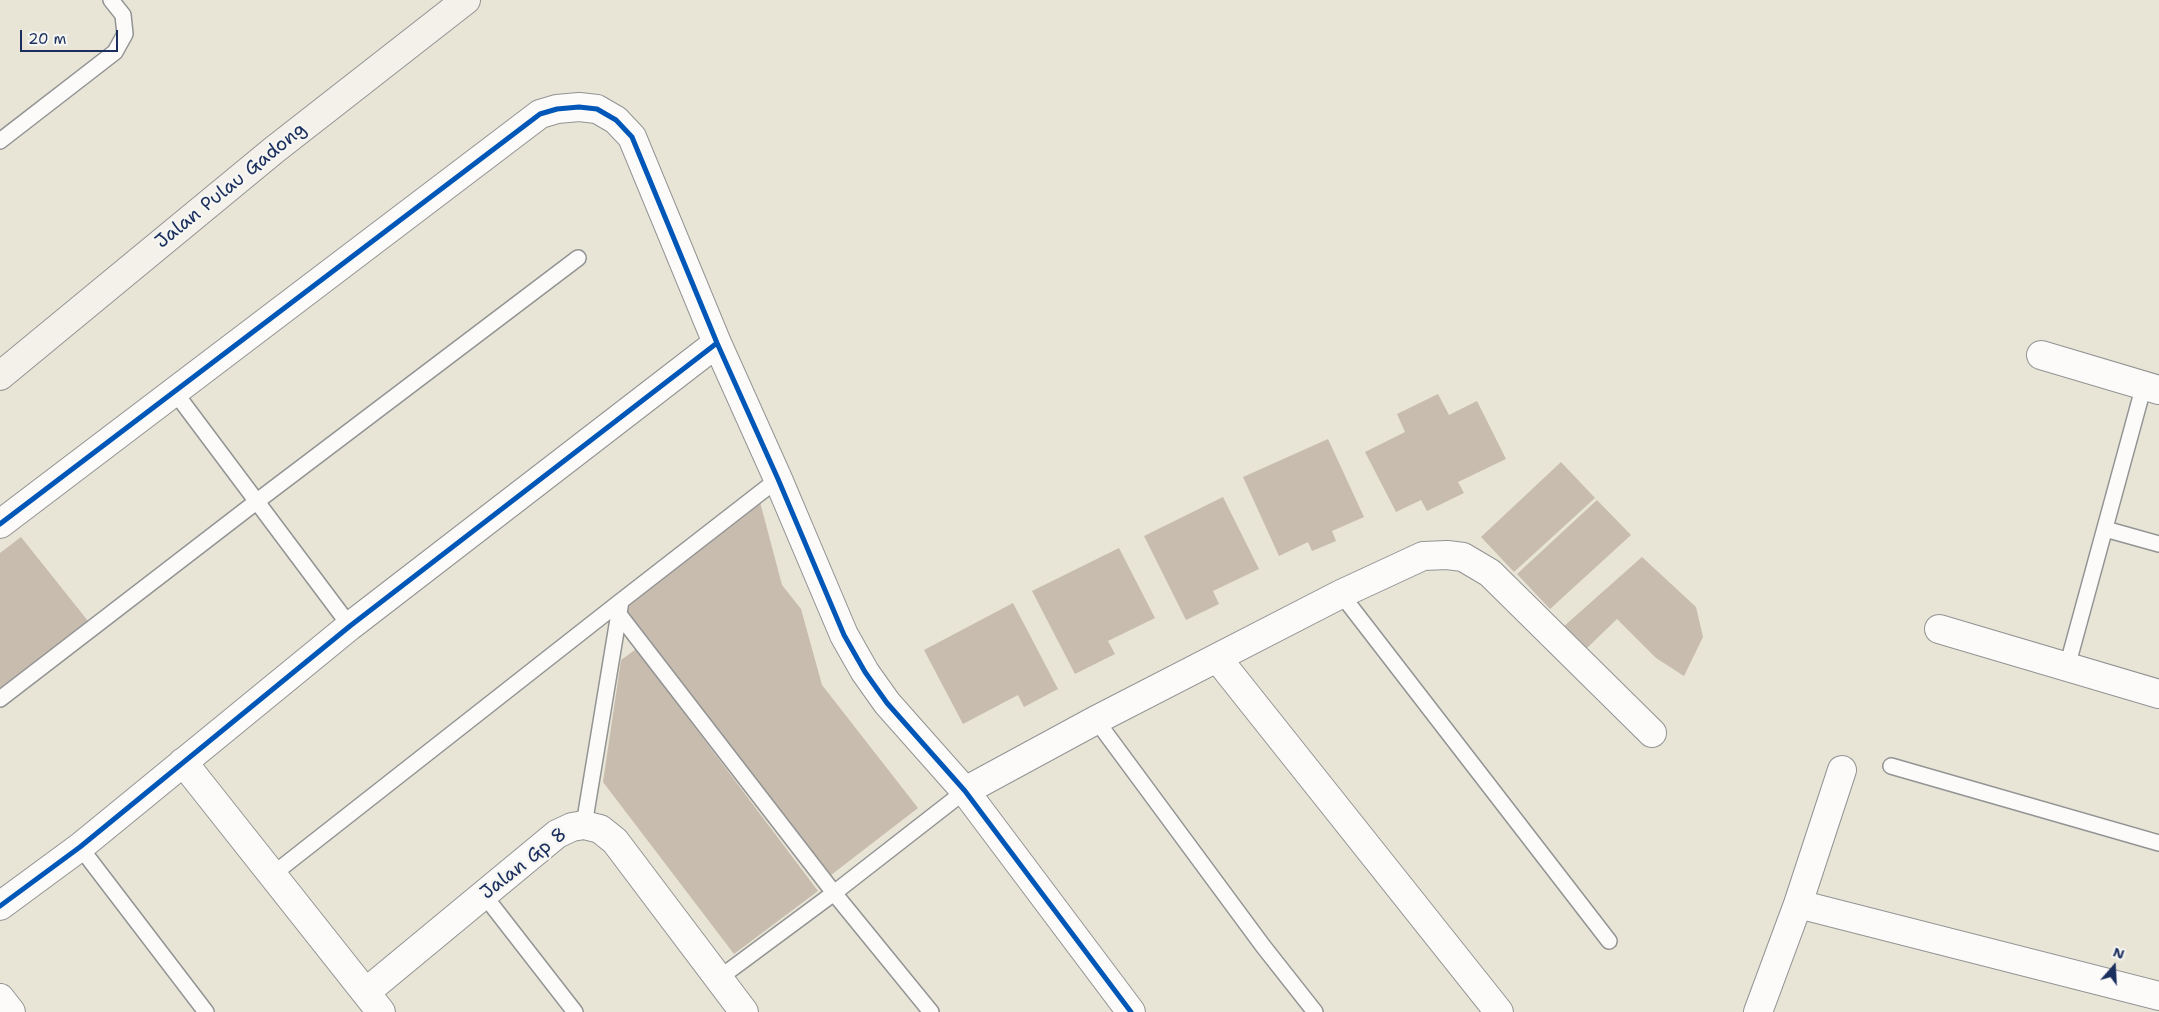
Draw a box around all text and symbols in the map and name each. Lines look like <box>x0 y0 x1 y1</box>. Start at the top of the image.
scale bar <box>22 20 120 52</box>
text: 20 m <box>28 29 67 49</box>
street label: Jalan Pulau Gadong <box>151 118 311 254</box>
street label: Jalan Gp 8 <box>476 823 572 905</box>
north arrow <box>2089 942 2139 992</box>
text: N <box>2111 943 2127 963</box>

